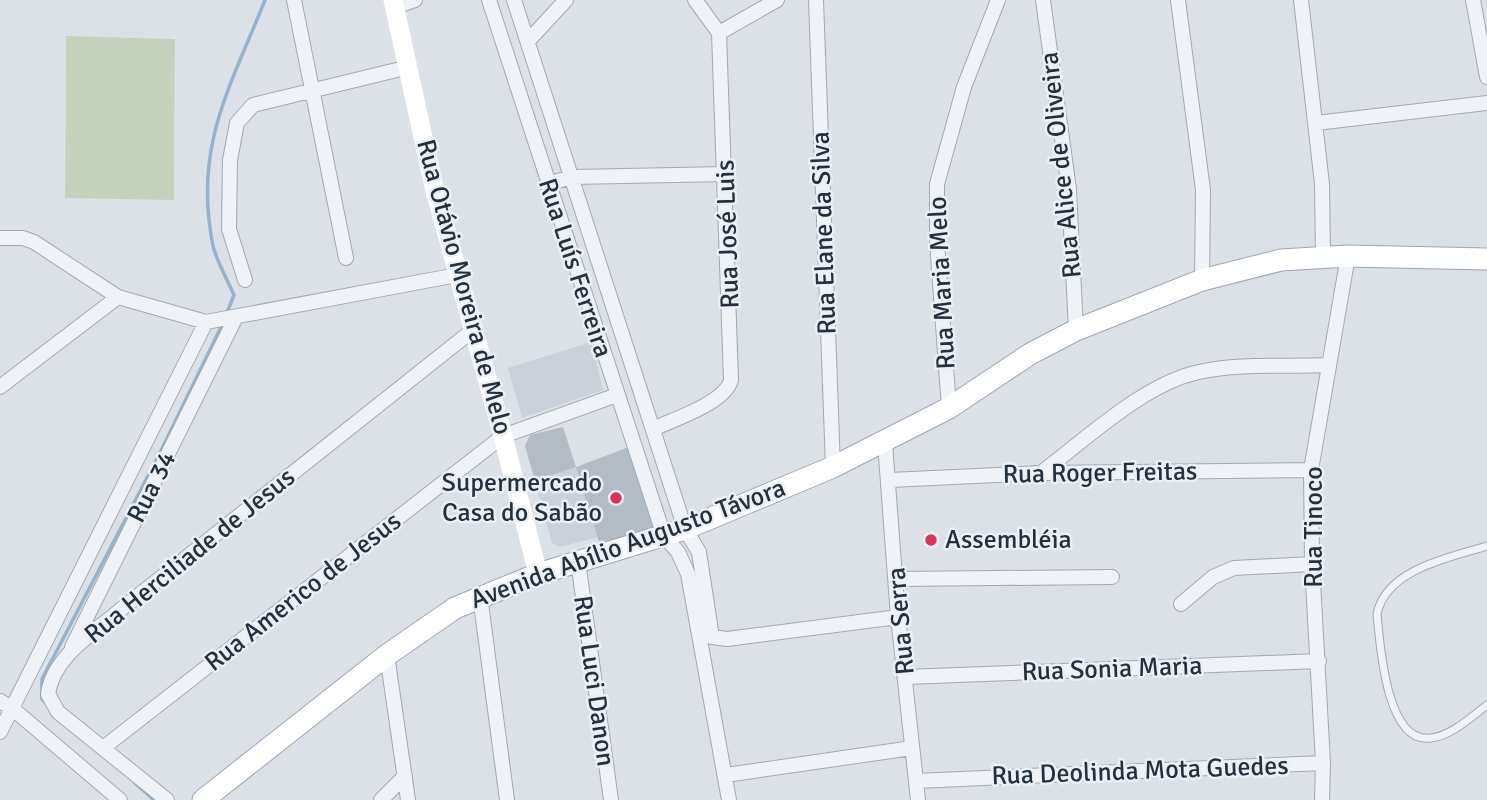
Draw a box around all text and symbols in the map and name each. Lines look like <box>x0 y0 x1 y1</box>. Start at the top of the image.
street label: Rua Alice de Oliveira <box>1033 50 1089 280</box>
street label: Rua Elane da Silva <box>804 131 844 335</box>
street label: Rua Otávio Moreira de Melo <box>409 136 519 438</box>
street label: Rua José Luis <box>709 159 747 309</box>
street label: Rua Luís Ferreira <box>531 174 619 362</box>
street label: Rua Maria Melo <box>921 196 963 370</box>
street label: Rua 34 <box>120 446 184 528</box>
street label: Rua Roger Freitas <box>1002 455 1198 491</box>
street label: Rua Herciliade de Jesus <box>78 461 302 651</box>
street label: Rua Tinoco <box>1298 466 1330 588</box>
place label: Supermercado Casa do Sabão <box>442 467 602 529</box>
street label: Avenida Abílio Augusto Távora <box>466 472 790 616</box>
marker: Supermercado Casa do Sabão <box>608 490 624 506</box>
street label: Rua Americo de Jesus <box>198 505 408 679</box>
place label: Assembléia <box>945 524 1072 556</box>
marker: Assembléia <box>923 532 939 548</box>
street label: Rua Serra <box>880 566 922 676</box>
street label: Rua Luci Danon <box>566 593 622 769</box>
street label: Rua Sonia Maria <box>1021 650 1203 688</box>
street label: Rua Deolinda Mota Guedes <box>991 750 1289 792</box>

